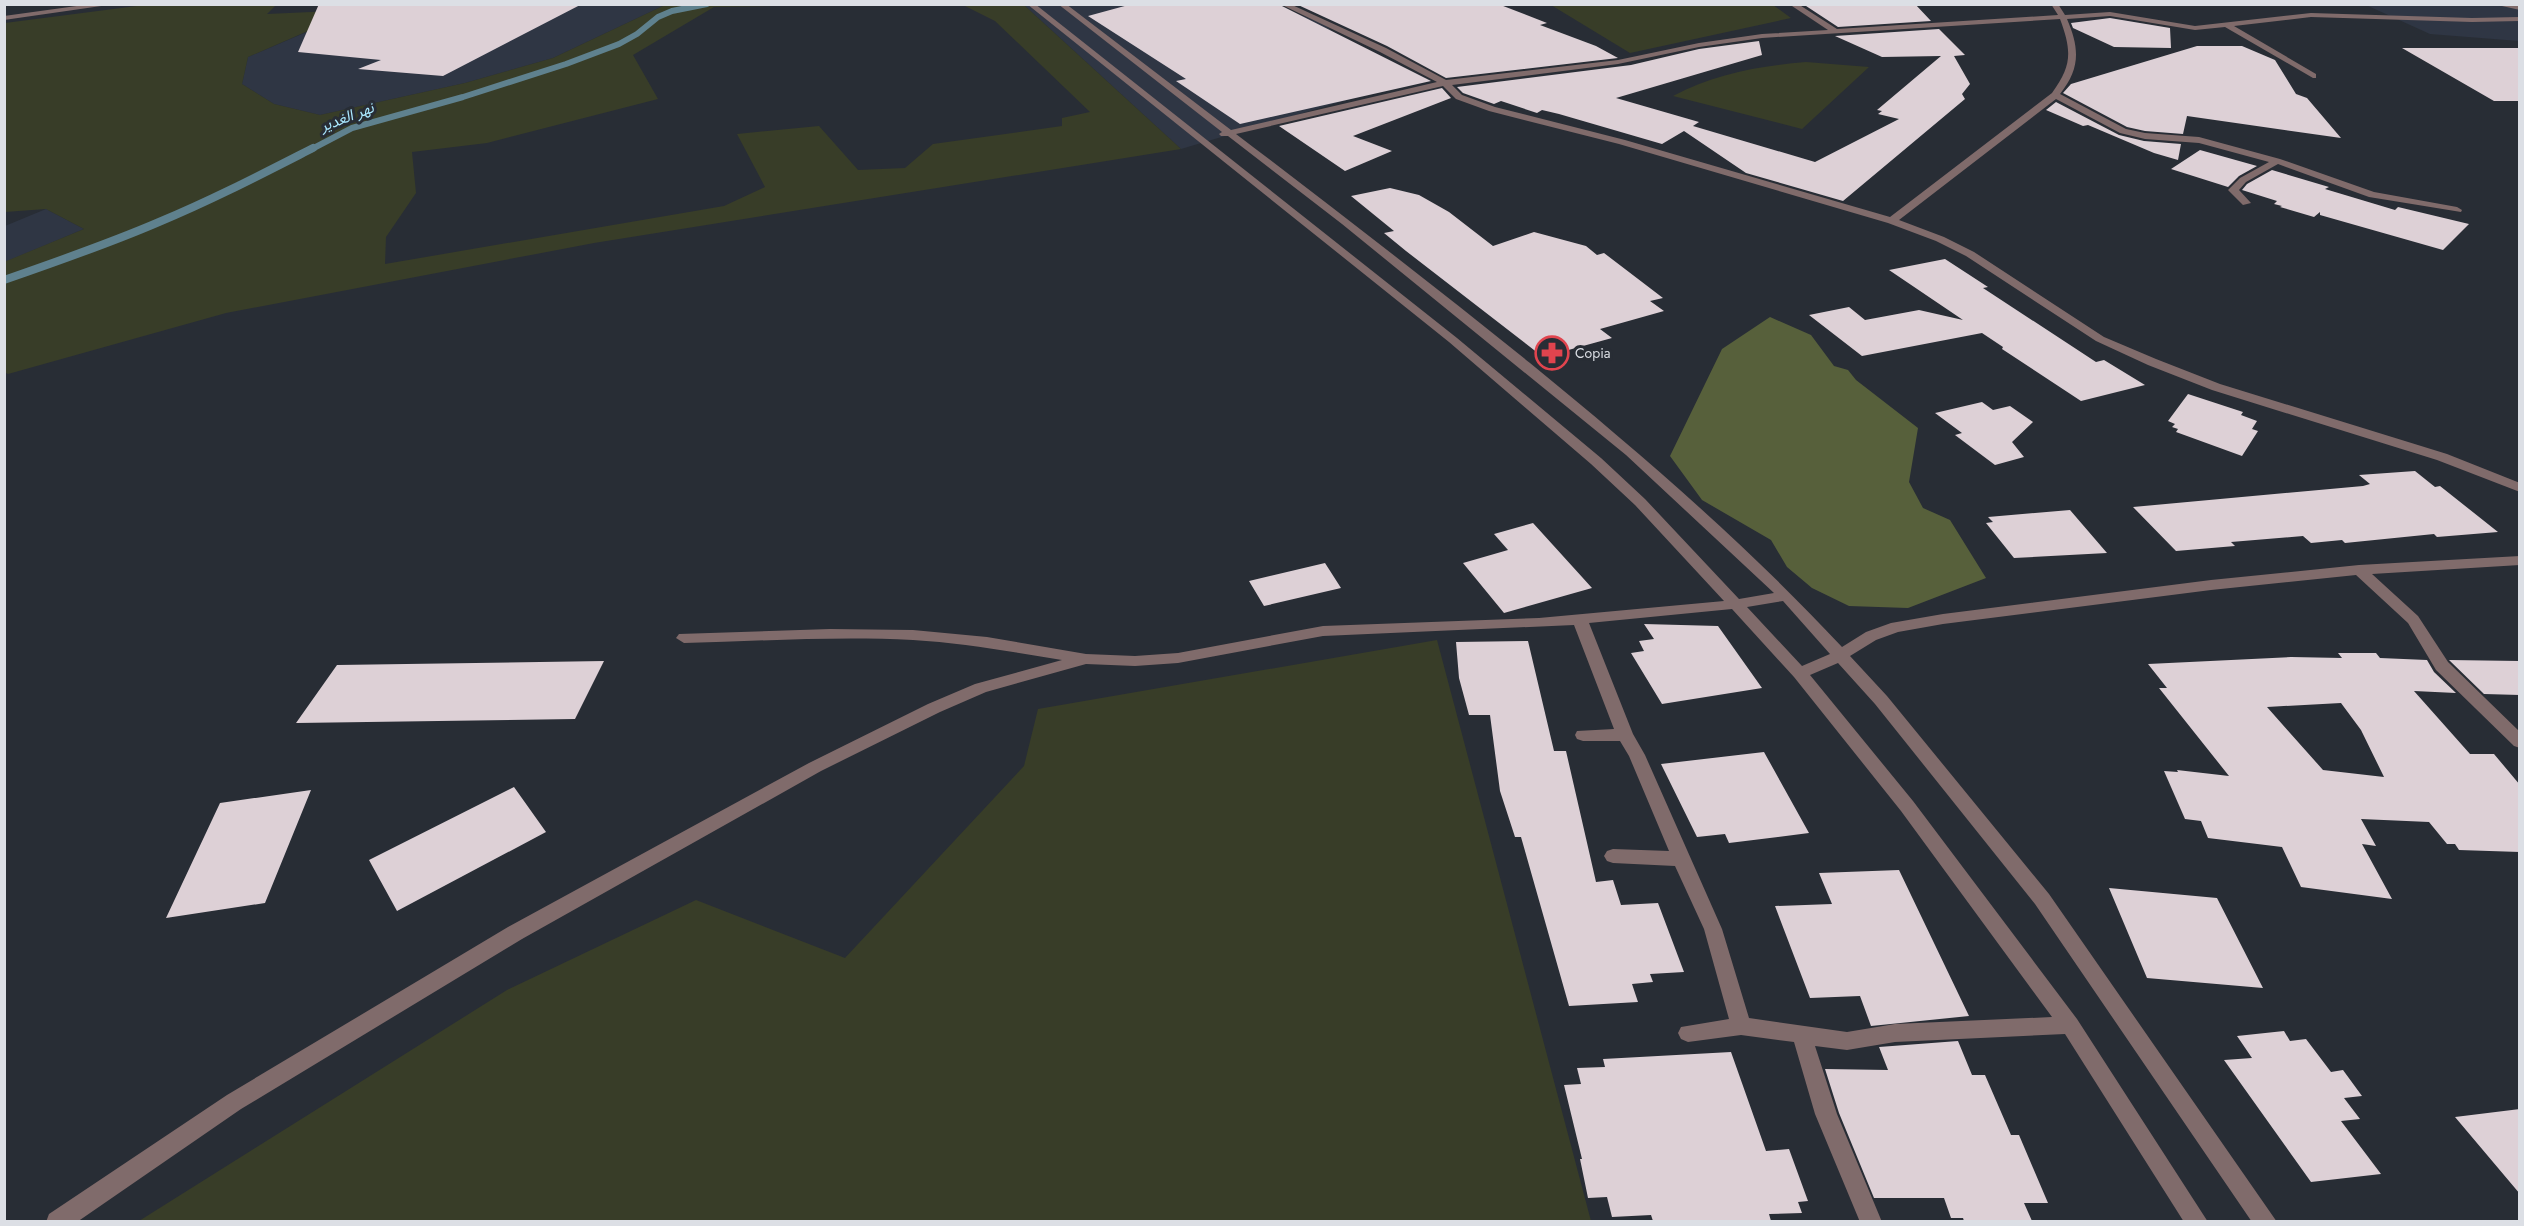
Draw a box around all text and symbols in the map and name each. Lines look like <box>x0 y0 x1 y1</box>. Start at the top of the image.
water label: نهر الغدير <box>316 96 379 138</box>
pharmacy icon: Copia <box>1534 335 1570 371</box>
place label: Copia <box>1575 343 1611 363</box>

